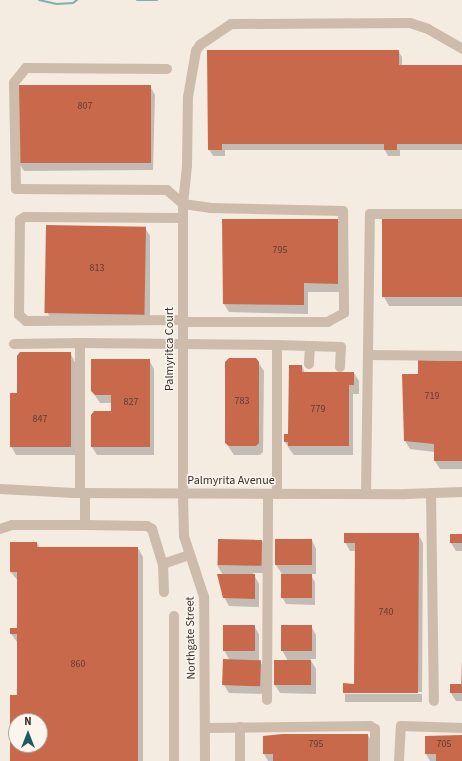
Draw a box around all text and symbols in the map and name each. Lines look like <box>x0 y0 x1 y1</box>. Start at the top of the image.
house number: 807 <box>78 101 92 113</box>
house number: 795 <box>273 245 287 257</box>
house number: 813 <box>90 263 104 275</box>
street label: Palmyritca Court <box>163 307 177 391</box>
house number: 719 <box>425 391 439 403</box>
house number: 783 <box>235 396 249 408</box>
house number: 827 <box>124 397 138 409</box>
house number: 779 <box>311 404 325 416</box>
house number: 847 <box>33 414 47 426</box>
street label: Palmyrita Avenue <box>187 474 275 488</box>
street label: Northgate Street <box>183 596 199 680</box>
house number: 740 <box>379 607 393 619</box>
house number: 860 <box>71 659 85 671</box>
north arrow <box>8 713 48 753</box>
text: N <box>24 714 32 729</box>
house number: 795 <box>309 739 323 751</box>
house number: 705 <box>437 739 451 751</box>

